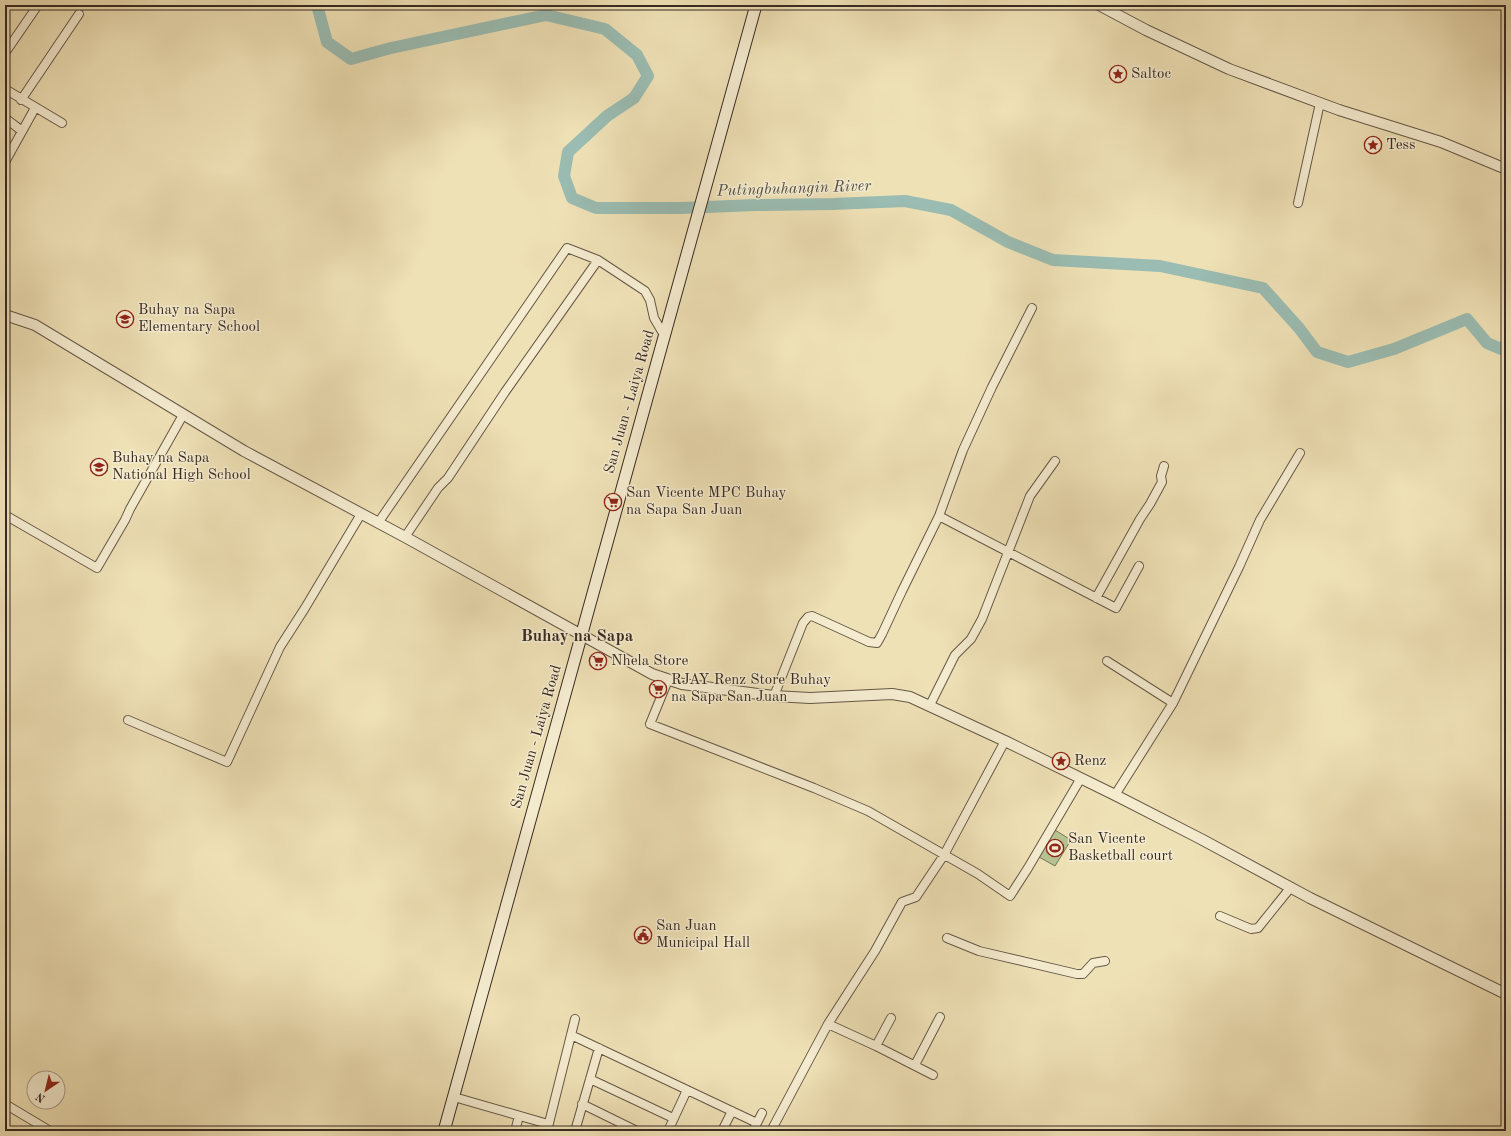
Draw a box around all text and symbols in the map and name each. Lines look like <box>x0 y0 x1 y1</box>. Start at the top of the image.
place icon: Saltoc <box>1108 64 1128 84</box>
place label: Saltoc <box>1131 67 1171 82</box>
place icon: Tess <box>1363 135 1383 155</box>
place label: Tess <box>1386 138 1416 153</box>
water label: Putingbuhangin River <box>716 178 872 200</box>
place label: Buhay na Sapa Elementary School <box>138 303 260 335</box>
school or university icon: Buhay na Sapa Elementary School <box>115 309 135 329</box>
street label: San Juan - Laiya Road <box>602 328 658 475</box>
place label: Buhay na Sapa National High School <box>112 451 251 483</box>
school or university icon: Buhay na Sapa National High School <box>89 457 109 477</box>
place label: San Vicente MPC Buhay na Sapa San Juan <box>626 486 787 518</box>
supermarket icon: San Vicente MPC Buhay na Sapa San Juan <box>603 492 623 512</box>
district label: Buhay na Sapa <box>521 628 634 645</box>
supermarket icon: Nhela Store <box>588 651 608 671</box>
place label: Nhela Store <box>611 654 688 669</box>
street label: San Juan - Laiya Road <box>509 663 565 810</box>
place label: RJAY Renz Store Buhay na Sapa San Juan <box>671 673 831 705</box>
supermarket icon: RJAY Renz Store Buhay na Sapa San Juan <box>648 679 668 699</box>
place icon: Renz <box>1051 751 1071 771</box>
place label: Renz <box>1074 754 1106 769</box>
place label: San Vicente Basketball court <box>1068 832 1173 864</box>
sports icon: San Vicente Basketball court <box>1045 838 1065 858</box>
place label: San Juan Municipal Hall <box>656 919 750 951</box>
public building icon: San Juan Municipal Hall <box>633 925 653 945</box>
north arrow <box>26 1070 66 1110</box>
text: N <box>34 1090 48 1104</box>

